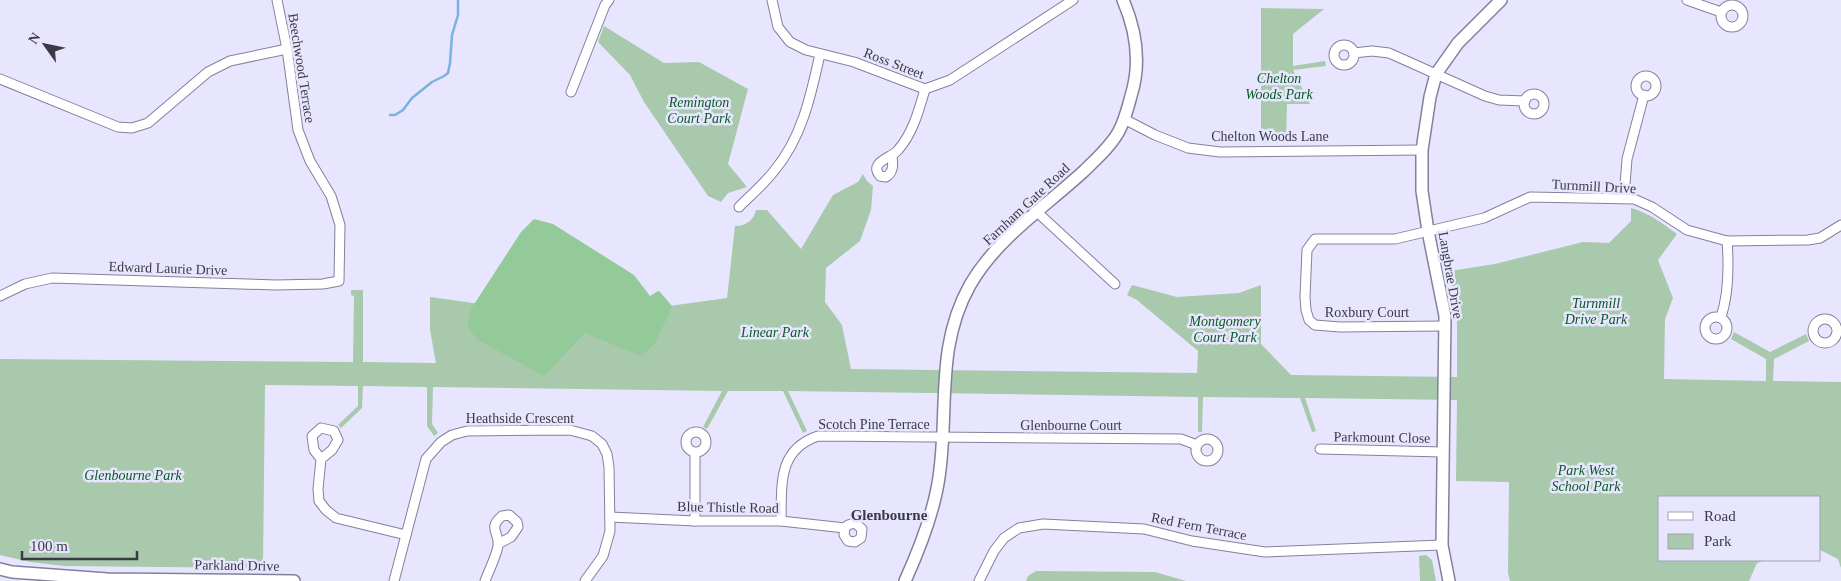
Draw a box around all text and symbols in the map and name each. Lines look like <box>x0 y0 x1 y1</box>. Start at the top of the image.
street label: Beechwood Terrace <box>285 12 318 124</box>
north arrow <box>20 20 70 70</box>
text: N <box>25 30 44 47</box>
street label: Ross Street <box>862 45 926 82</box>
park label: Chelton Woods Park <box>1245 71 1314 102</box>
park label: Remington Court Park <box>667 95 731 126</box>
street label: Chelton Woods Lane <box>1211 129 1329 144</box>
street label: Farnham Gate Road <box>980 160 1073 248</box>
street label: Turnmill Drive <box>1551 177 1637 196</box>
street label: Langbrae Drive <box>1435 230 1466 320</box>
street label: Edward Laurie Drive <box>108 259 228 278</box>
park label: Turnmill Drive Park <box>1564 296 1628 327</box>
street label: Roxbury Court <box>1325 305 1409 320</box>
park label: Montgomery Court Park <box>1188 314 1262 345</box>
park label: Linear Park <box>740 325 810 340</box>
street label: Heathside Crescent <box>466 411 574 426</box>
street label: Scotch Pine Terrace <box>818 417 930 432</box>
street label: Glenbourne Court <box>1020 418 1122 433</box>
street label: Parkmount Close <box>1333 429 1431 446</box>
park label: Park West School Park <box>1552 463 1621 494</box>
park label: Glenbourne Park <box>84 468 183 483</box>
legend <box>1658 496 1821 561</box>
street label: Blue Thistle Road <box>677 499 779 516</box>
district label: Glenbourne <box>851 507 928 523</box>
text: Road <box>1704 508 1736 524</box>
street label: Red Fern Terrace <box>1150 510 1248 543</box>
scale bar <box>22 528 138 560</box>
text: Park <box>1704 533 1732 549</box>
text: 100 m <box>30 538 68 554</box>
street label: Parkland Drive <box>194 557 280 574</box>

